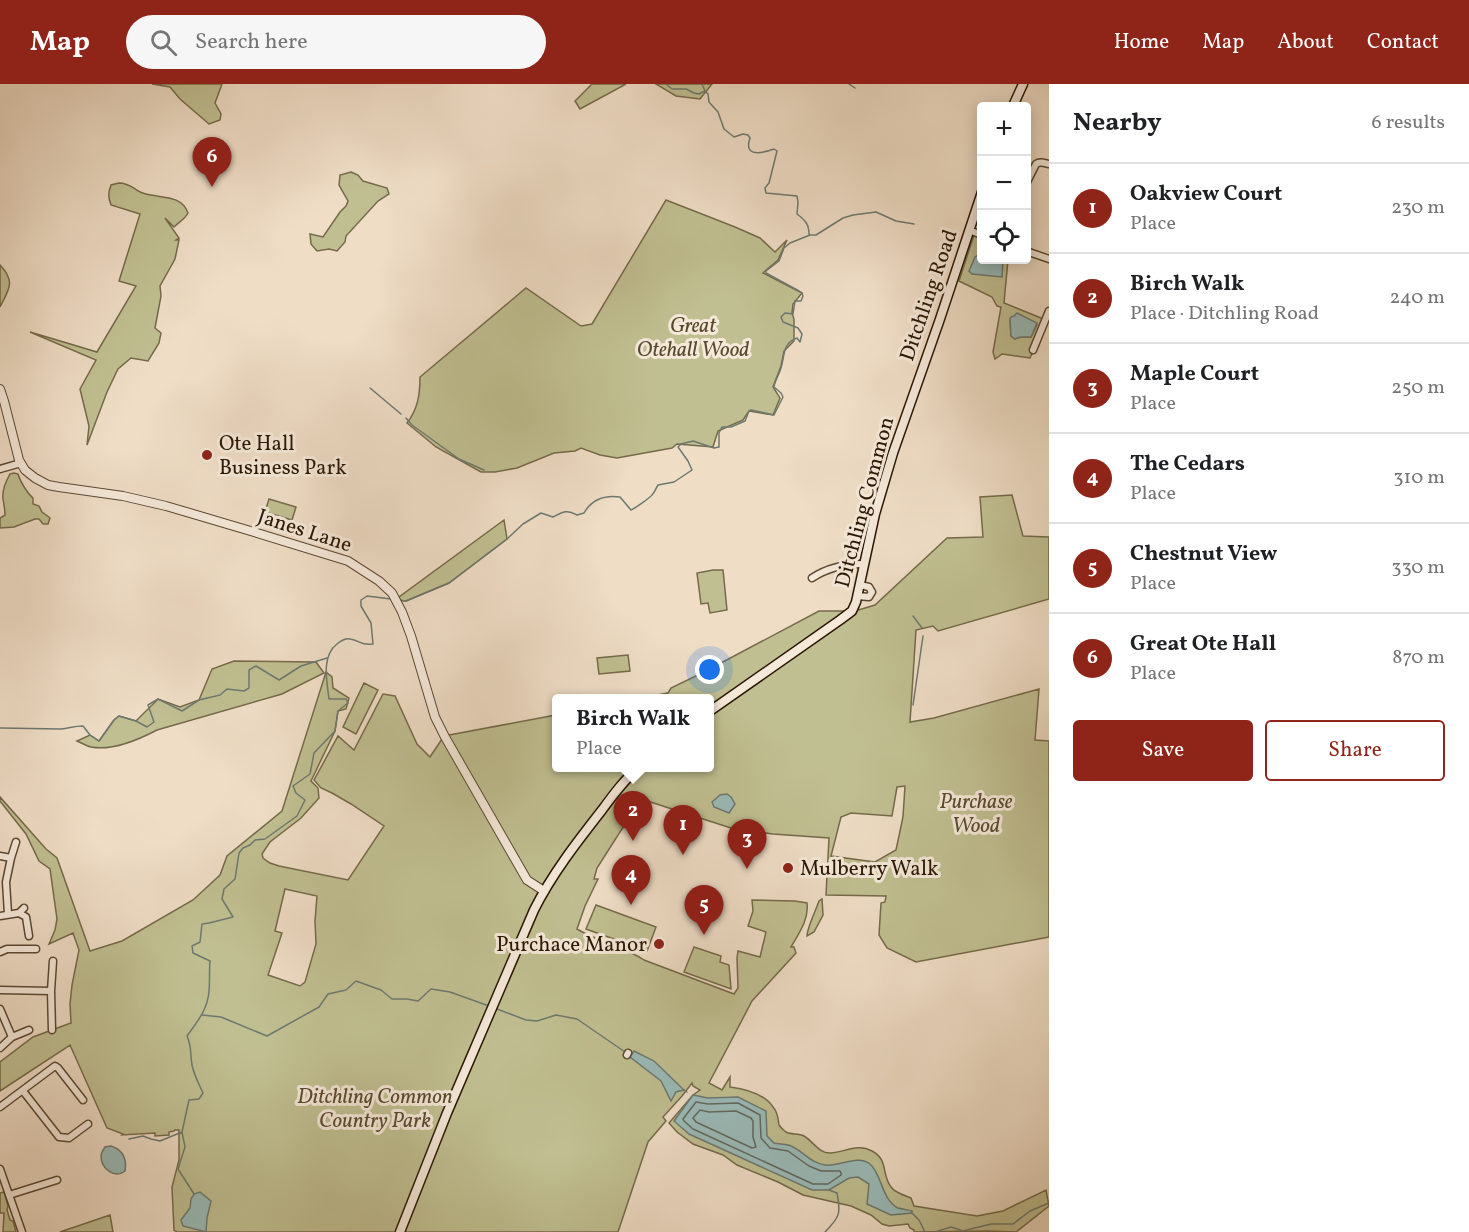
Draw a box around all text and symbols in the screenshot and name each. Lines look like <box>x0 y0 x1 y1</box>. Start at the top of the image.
search box <box>126 15 546 69</box>
text: Map <box>30 23 90 62</box>
icon: search <box>147 26 180 59</box>
text: Search here <box>195 27 308 58</box>
text: Home <box>1114 28 1169 57</box>
text: Map <box>1202 28 1244 57</box>
text: About <box>1277 28 1334 57</box>
text: Contact <box>1367 28 1439 57</box>
map controls <box>977 102 1031 264</box>
button: + <box>977 102 1031 156</box>
text: Nearby <box>1073 105 1162 141</box>
text: 6 results <box>1372 109 1445 137</box>
pin: 6 <box>192 138 232 187</box>
button: − <box>977 156 1031 210</box>
text: Oakview Court <box>1130 179 1282 210</box>
text: 1 <box>1088 194 1097 222</box>
text: 230 m <box>1391 194 1445 222</box>
button: locate <box>977 210 1031 264</box>
text: Place <box>1130 210 1176 238</box>
street label: Ditchling Road <box>893 226 966 365</box>
text: Birch Walk <box>1130 269 1244 300</box>
text: 2 <box>1087 284 1098 312</box>
text: 240 m <box>1390 284 1445 312</box>
text: Place · Ditchling Road <box>1130 300 1319 328</box>
park label: Great Otehall Wood <box>637 312 749 365</box>
text: Maple Court <box>1130 359 1259 390</box>
text: 3 <box>1087 374 1098 402</box>
text: 250 m <box>1391 374 1445 402</box>
text: Place <box>1130 390 1176 418</box>
street label: Ditchling Common <box>829 414 902 591</box>
place label: Ote Hall Business Park <box>219 430 347 483</box>
marker: Ote Hall Business Park <box>200 448 214 462</box>
text: The Cedars <box>1130 449 1245 480</box>
text: 4 <box>1086 464 1099 492</box>
text: 310 m <box>1393 464 1445 492</box>
text: Place <box>1130 480 1176 508</box>
street label: Janes Lane <box>254 503 356 560</box>
text: Chestnut View <box>1130 539 1277 570</box>
text: 5 <box>1088 554 1097 582</box>
text: 330 m <box>1391 554 1445 582</box>
text: Place <box>1130 570 1176 598</box>
text: Great Ote Hall <box>1130 629 1276 660</box>
text: 6 <box>1087 644 1098 672</box>
text: 870 m <box>1392 644 1445 672</box>
your location <box>695 655 724 684</box>
text: Place <box>1130 660 1176 688</box>
popup <box>552 694 714 772</box>
text: Birch Walk <box>576 704 690 735</box>
button: Save <box>1073 720 1253 781</box>
button: Share <box>1265 720 1445 781</box>
text: Place <box>576 735 622 763</box>
park label: Purchase Wood <box>940 788 1013 841</box>
pin: 2 <box>614 792 652 841</box>
pin: 1 <box>664 806 702 855</box>
pin: 3 <box>728 820 766 869</box>
place label: Mulberry Walk <box>800 855 939 884</box>
pin: 4 <box>612 856 650 905</box>
marker: Mulberry Walk <box>781 861 795 875</box>
pin: 5 <box>684 886 724 935</box>
place label: Purchace Manor <box>496 931 647 960</box>
marker: Purchace Manor <box>652 937 666 951</box>
park label: Ditchling Common Country Park <box>297 1083 453 1136</box>

